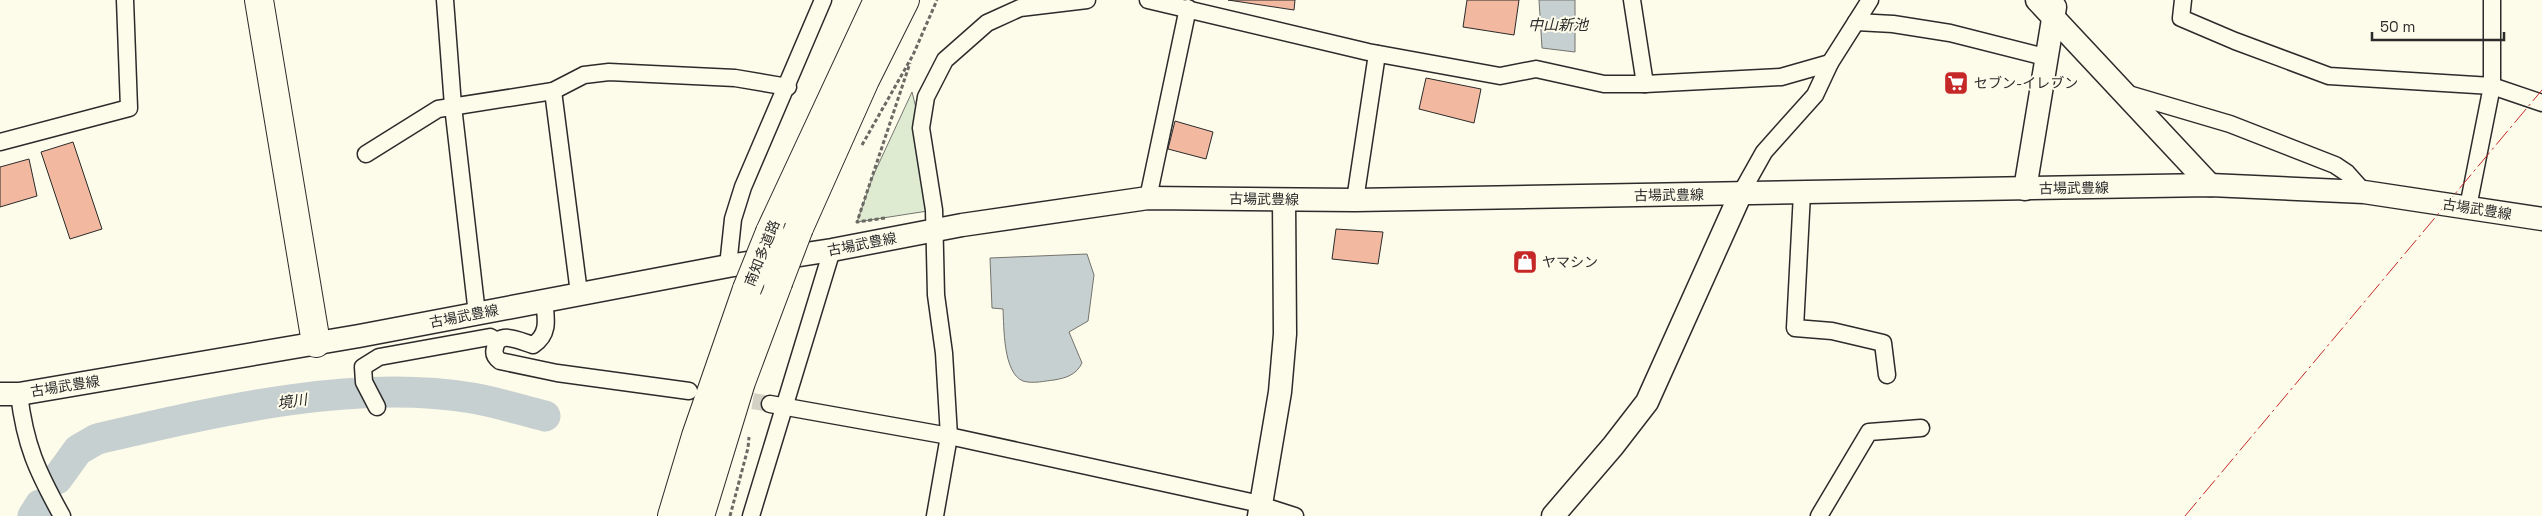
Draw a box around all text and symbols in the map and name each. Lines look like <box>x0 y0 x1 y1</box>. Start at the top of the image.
scale bar <box>2372 10 2504 42</box>
water label: 中山新池 <box>1528 15 1590 34</box>
text: 50 m <box>2380 17 2415 36</box>
supermarket icon: セブン-イレブン <box>1943 70 1969 96</box>
place label: セブン-イレブン <box>1974 74 2078 92</box>
street label: 古場武豊線 <box>2039 178 2109 198</box>
street label: 古場武豊線 <box>1634 185 1704 205</box>
street label: 古場武豊線 <box>1229 189 1299 209</box>
street label: 古場武豊線 <box>2441 195 2513 223</box>
street label: 南知多道路 <box>741 217 783 289</box>
street label: 古場武豊線 <box>826 228 898 260</box>
shop icon: ヤマシン <box>1512 249 1538 275</box>
place label: ヤマシン <box>1542 253 1598 271</box>
street label: 古場武豊線 <box>428 300 500 332</box>
street label: 古場武豊線 <box>29 372 101 400</box>
water label: 境川 <box>276 389 310 412</box>

